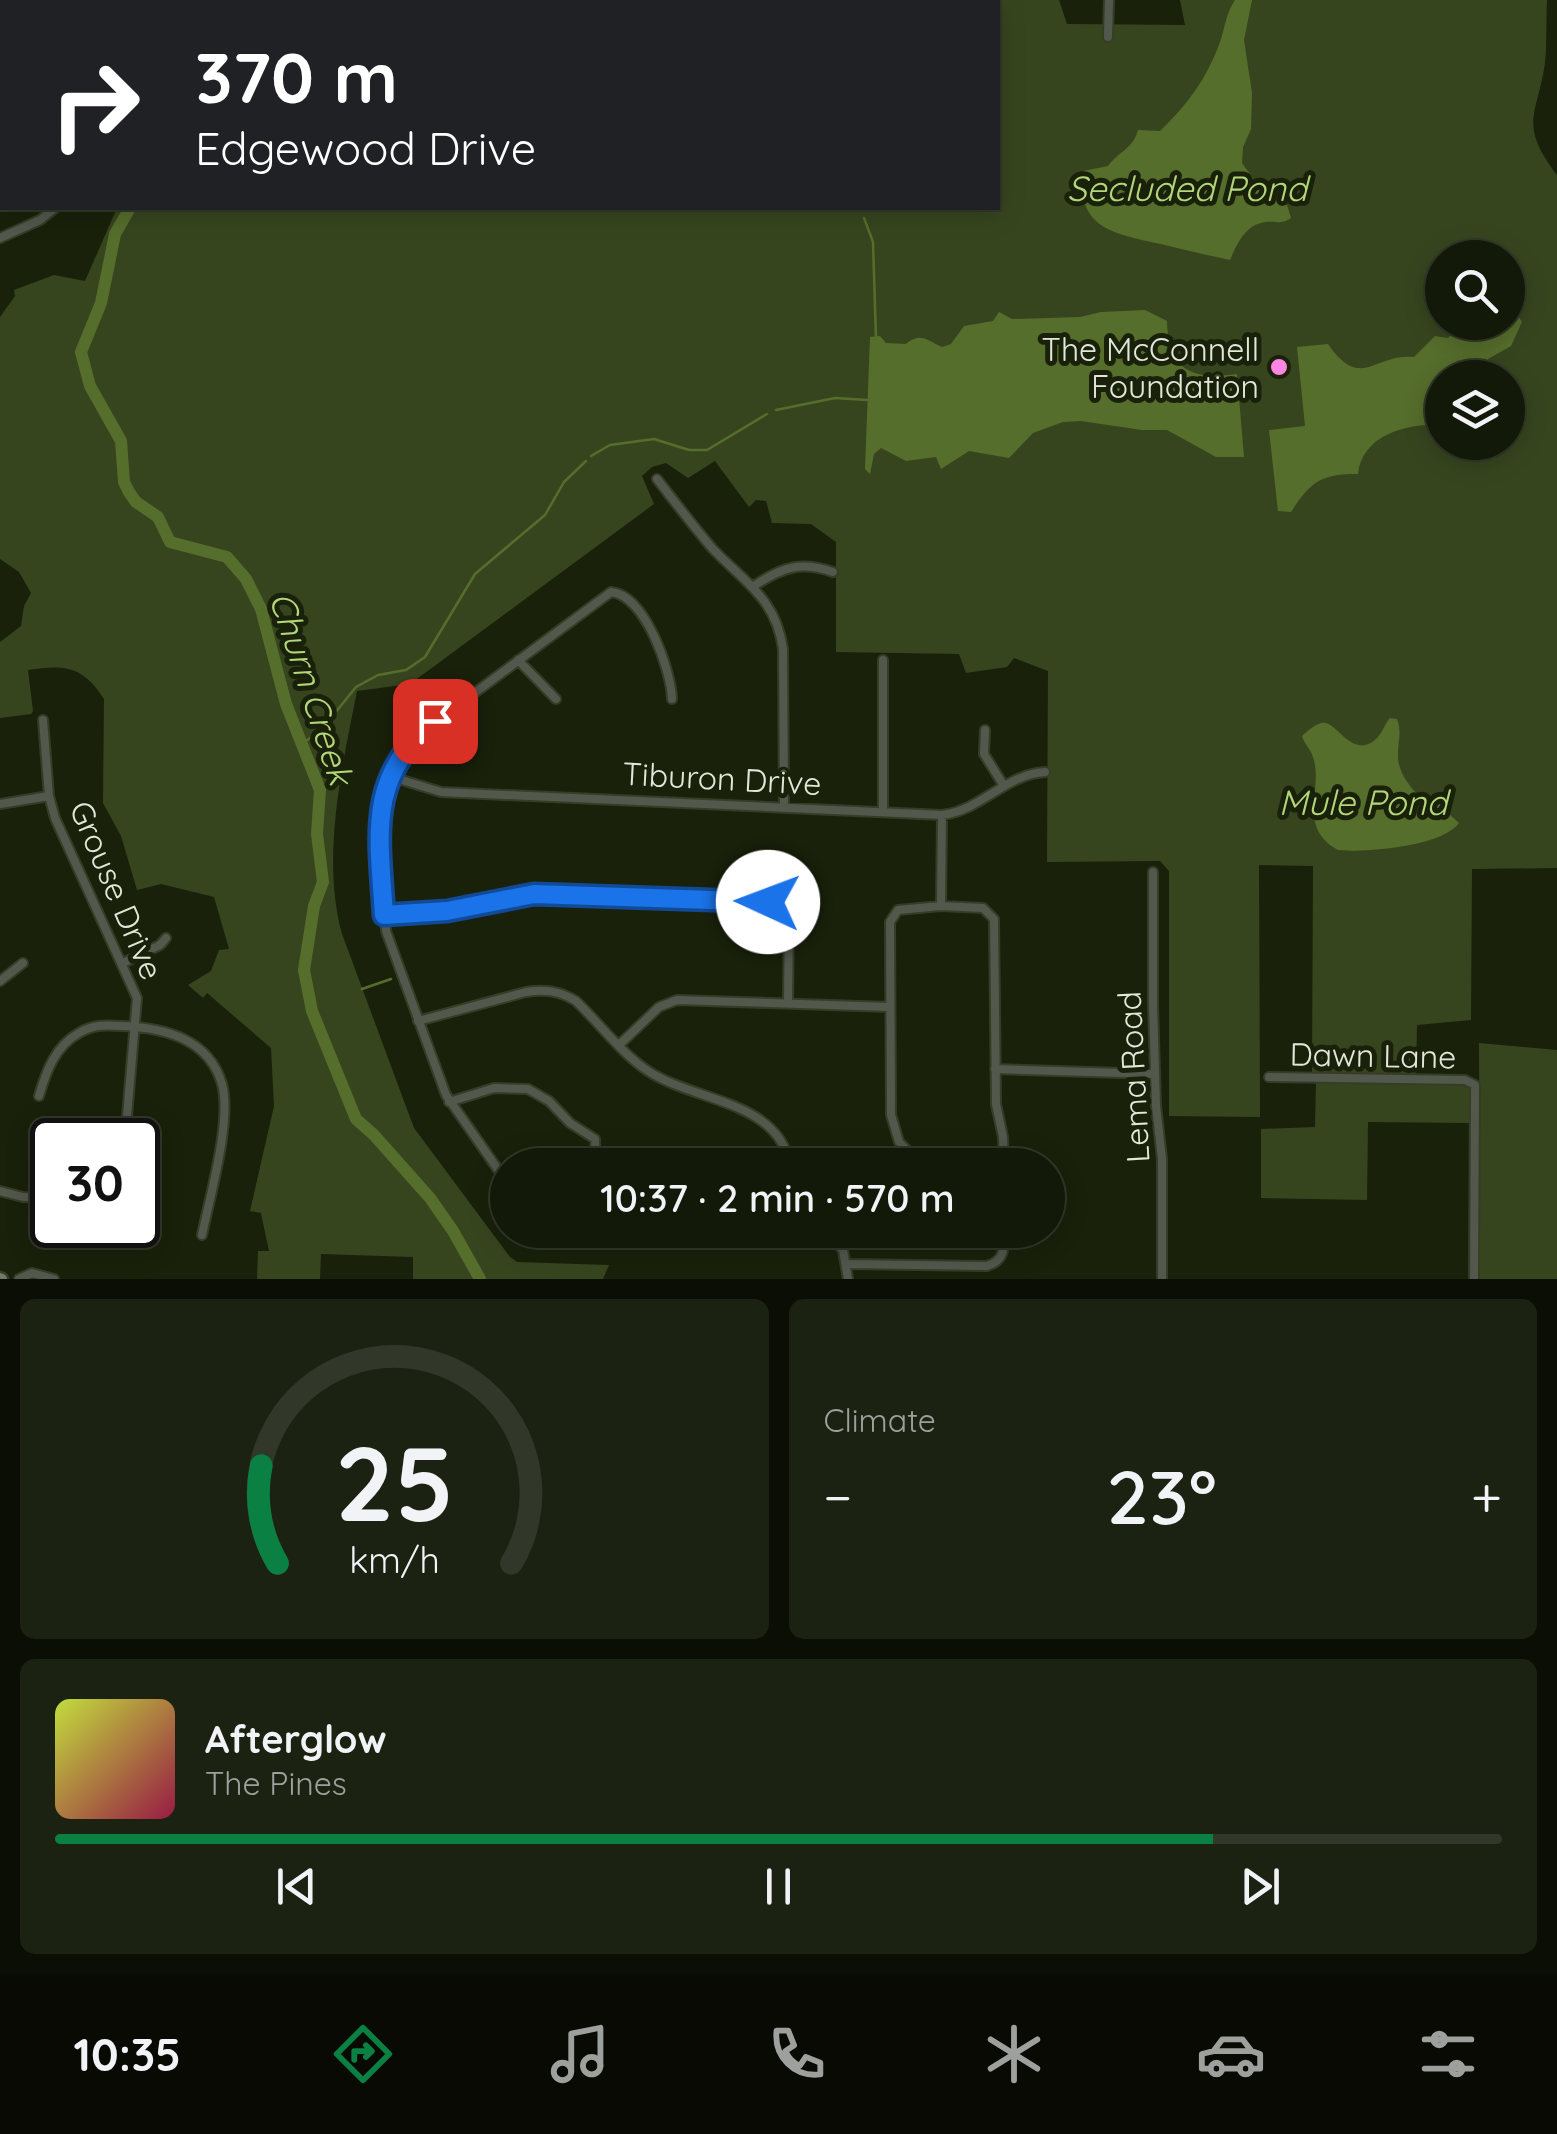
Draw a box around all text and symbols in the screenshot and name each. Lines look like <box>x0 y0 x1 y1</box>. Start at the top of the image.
text: 370 m <box>195 33 398 121</box>
icon: right <box>30 40 160 170</box>
text: Edgewood Drive <box>195 120 536 176</box>
water label: Secluded Pond <box>1067 166 1311 210</box>
map controls <box>1425 240 1525 460</box>
button: search <box>1425 240 1525 340</box>
place label: The McConnell Foundation <box>1042 329 1259 406</box>
marker: The McConnell Foundation <box>1268 356 1290 378</box>
button: layers <box>1425 360 1525 460</box>
water label: Churn Creek <box>260 586 365 793</box>
pin <box>393 679 478 764</box>
icon: arrive <box>408 694 463 749</box>
street label: Tiburon Drive <box>622 753 822 803</box>
water label: Mule Pond <box>1279 780 1451 824</box>
street label: Grouse Drive <box>61 795 173 985</box>
position arrow <box>716 850 820 954</box>
street label: Lema Road <box>1109 990 1157 1164</box>
street label: Dawn Lane <box>1289 1034 1457 1076</box>
speed limit sign: 30 <box>30 1118 160 1248</box>
text: 10:37 · 2 min · 570 m <box>600 1174 955 1222</box>
text: Climate <box>824 1400 936 1440</box>
text: 25 <box>335 1417 454 1547</box>
text: 23° <box>1106 1449 1217 1543</box>
text: − <box>824 1462 852 1531</box>
text: + <box>1471 1462 1502 1531</box>
text: km/h <box>349 1537 440 1582</box>
text: Afterglow <box>205 1715 387 1763</box>
text: The Pines <box>205 1763 347 1803</box>
icon: previous <box>269 1859 324 1914</box>
icon: pause <box>751 1859 806 1914</box>
icon: next <box>1233 1859 1288 1914</box>
icon: directions <box>328 2019 398 2089</box>
icon: music <box>545 2019 615 2089</box>
icon: phone <box>762 2019 832 2089</box>
icon: climate <box>979 2019 1049 2089</box>
icon: car <box>1196 2019 1266 2089</box>
icon: filters <box>1413 2019 1483 2089</box>
text: 10:35 <box>74 2026 181 2082</box>

